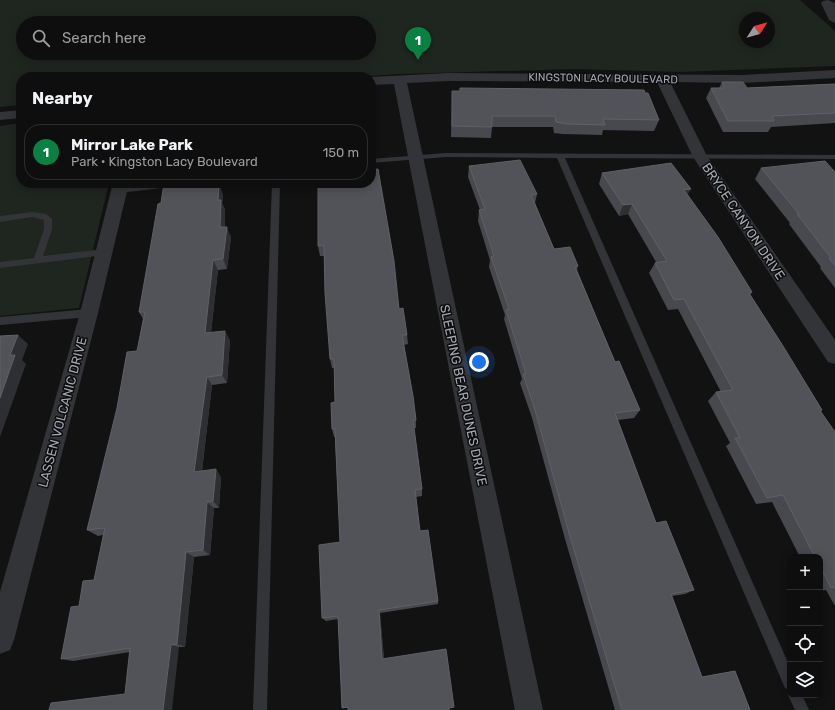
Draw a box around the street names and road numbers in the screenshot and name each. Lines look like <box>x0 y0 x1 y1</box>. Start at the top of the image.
street label: KINGSTON LACY BOULEVARD <box>528 71 678 86</box>
street label: BRYCE CANYON DRIVE <box>699 160 788 283</box>
street label: SLEEPING BEAR DUNES DRIVE <box>437 303 490 487</box>
street label: LASSEN VOLCANIC DRIVE <box>35 335 90 489</box>

